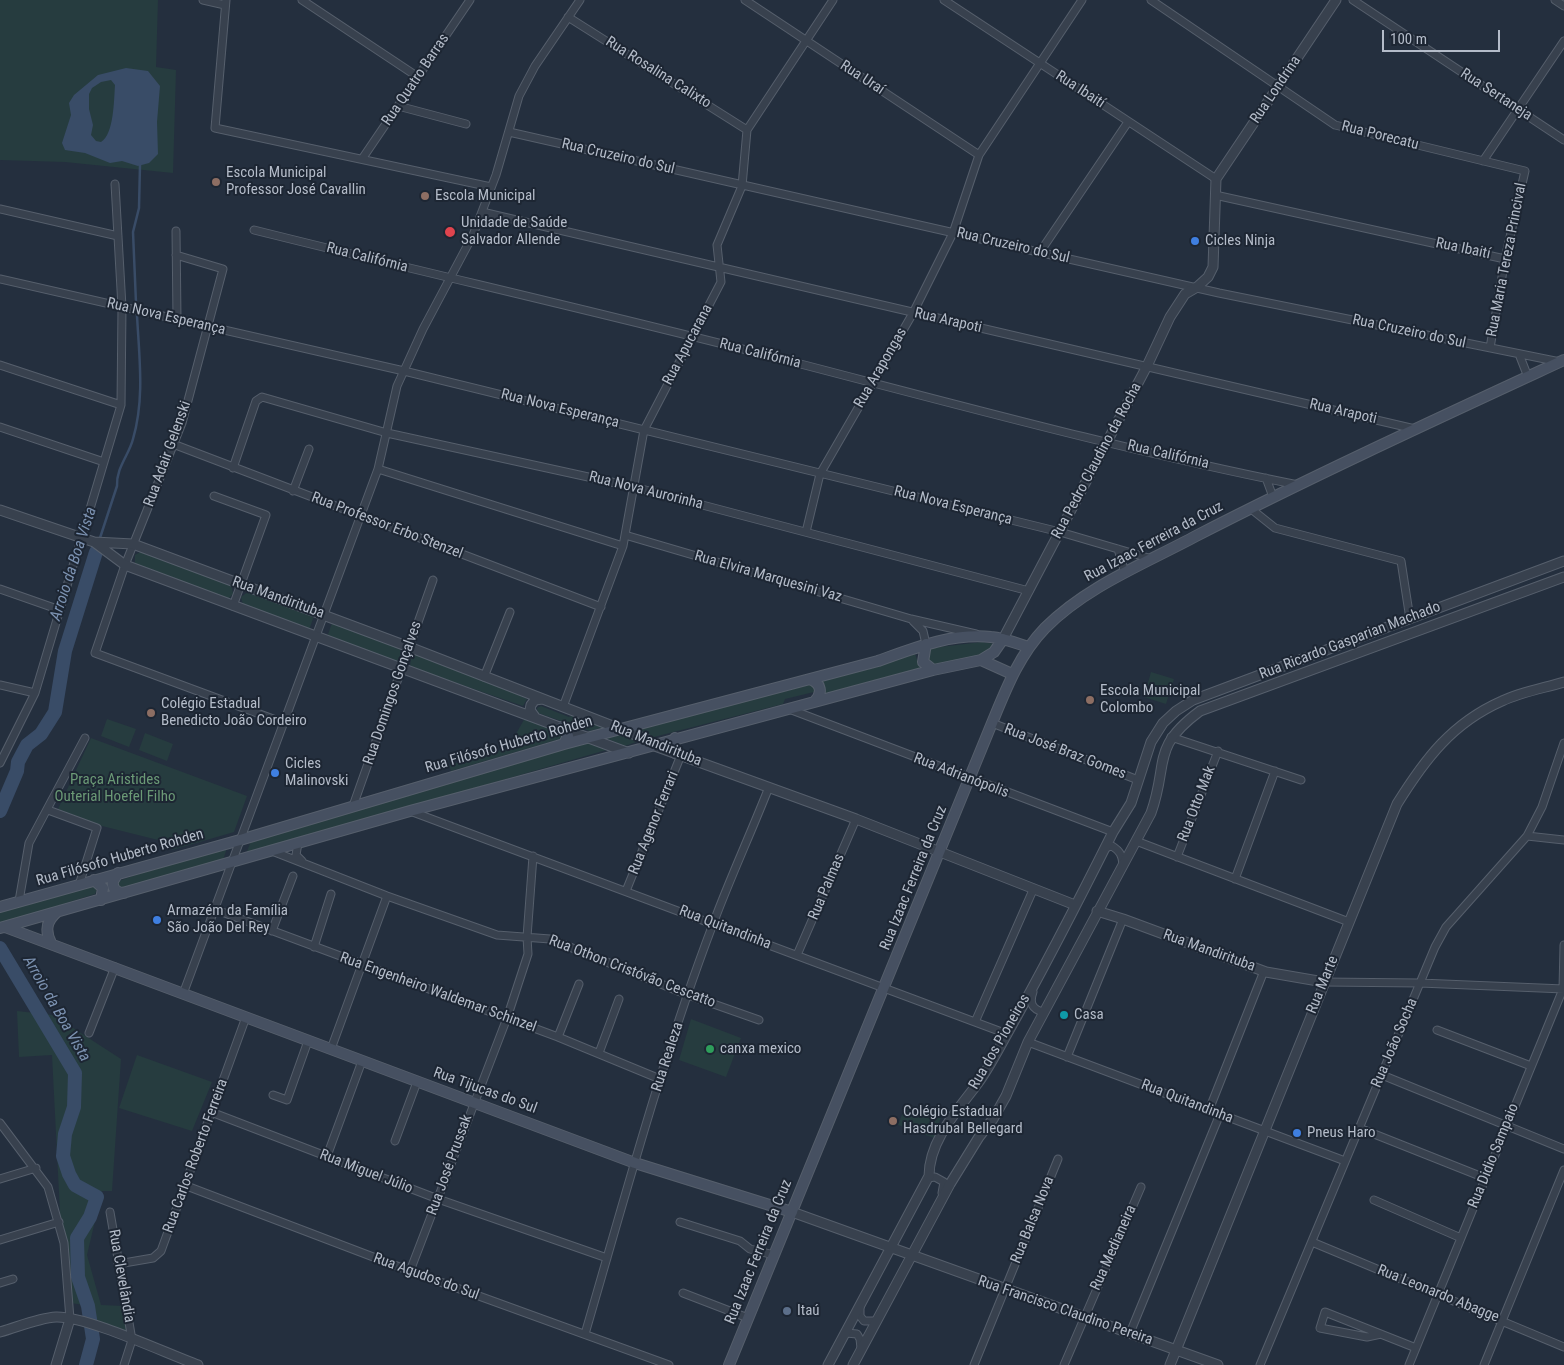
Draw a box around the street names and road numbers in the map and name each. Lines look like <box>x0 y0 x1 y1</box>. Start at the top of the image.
street label: Rua Quatro Barras <box>379 30 453 130</box>
street label: Rua Rosalina Calixto <box>602 33 714 113</box>
street label: Rua Londrina <box>1247 53 1305 127</box>
street label: Rua Uraí <box>836 57 888 99</box>
street label: Rua Sertaneja <box>1457 65 1535 125</box>
street label: Rua Ibaití <box>1052 67 1108 113</box>
street label: Rua Porecatu <box>1340 118 1420 154</box>
street label: Rua Cruzeiro do Sul <box>560 135 676 179</box>
street label: Rua Maria Tereza Princival <box>1483 181 1531 339</box>
street label: Rua Cruzeiro do Sul <box>955 224 1071 268</box>
street label: Rua Ibaití <box>1434 234 1492 264</box>
street label: Rua Califórnia <box>324 239 410 277</box>
street label: Rua Nova Esperança <box>105 295 227 339</box>
street label: Rua Apucarana <box>659 301 717 389</box>
street label: Rua Arapoti <box>912 304 984 338</box>
street label: Rua Cruzeiro do Sul <box>1351 311 1467 353</box>
street label: Rua Arapongas <box>851 325 911 411</box>
street label: Rua Califórnia <box>717 335 803 373</box>
street label: Rua Pedro Claudino da Rocha <box>1048 380 1146 542</box>
street label: Rua Nova Esperança <box>499 386 621 432</box>
street label: Rua Arapoti <box>1307 395 1379 429</box>
street label: Rua Adair Gelenski <box>141 399 195 509</box>
street label: Rua Califórnia <box>1125 437 1211 473</box>
street label: Rua Nova Aurorinha <box>587 468 705 514</box>
street label: Rua Nova Esperança <box>892 483 1014 529</box>
street label: Rua Professor Erbo Stenzel <box>309 489 465 563</box>
street label: Rua Izaac Ferreira da Cruz <box>1082 498 1226 586</box>
street label: Rua Elvira Marquesini Vaz <box>692 547 844 607</box>
street label: Rua Mandirituba <box>229 573 327 623</box>
street label: Rua Ricardo Gasparian Machado <box>1257 598 1443 684</box>
street label: Rua Domingos Gonçalves <box>360 619 426 767</box>
street label: Rua Filósofo Huberto Rohden <box>423 712 595 778</box>
street label: Rua Mandirituba <box>608 718 704 770</box>
street label: Rua José Braz Gomes <box>1001 720 1129 784</box>
street label: Rua Adrianópolis <box>911 750 1011 802</box>
street label: Rua Otto Mak <box>1174 764 1220 844</box>
street label: Rua Agenor Ferrari <box>625 769 683 877</box>
street label: Rua Izaac Ferreira da Cruz <box>877 803 951 953</box>
street label: Rua Filósofo Huberto Rohden <box>34 825 206 891</box>
street label: Rua Palmas <box>805 851 849 923</box>
street label: Rua Quitandinha <box>676 902 774 954</box>
street label: Rua Mandirituba <box>1160 926 1258 976</box>
street label: Rua Othon Cristóvão Cescatto <box>546 932 718 1012</box>
street label: Rua Engenheiro Waldemar Schinzel <box>337 949 539 1037</box>
street label: Rua Marte <box>1303 953 1343 1017</box>
street label: Rua dos Pioneiros <box>965 991 1035 1093</box>
street label: Rua João Socha <box>1368 996 1422 1090</box>
street label: Rua Realeza <box>648 1020 688 1094</box>
street label: Rua Tijucas do Sul <box>431 1064 539 1118</box>
street label: Rua Quitandinha <box>1138 1076 1236 1128</box>
street label: Rua Carlos Roberto Ferreira <box>160 1077 232 1235</box>
street label: Rua Didio Sampaio <box>1465 1101 1523 1211</box>
street label: Rua José Prussak <box>423 1112 477 1218</box>
street label: Rua Miguel Júlio <box>317 1146 415 1198</box>
street label: Rua Balsa Nova <box>1007 1174 1059 1266</box>
street label: Rua Izaac Ferreira da Cruz <box>722 1177 796 1327</box>
street label: Rua Medianeira <box>1087 1203 1141 1293</box>
street label: Rua Clevelândia <box>104 1228 138 1324</box>
street label: Rua Agudos do Sul <box>371 1250 481 1304</box>
street label: Rua Leonardo Abagge <box>1374 1261 1502 1327</box>
street label: Rua Francisco Claudino Pereira <box>975 1273 1155 1349</box>

